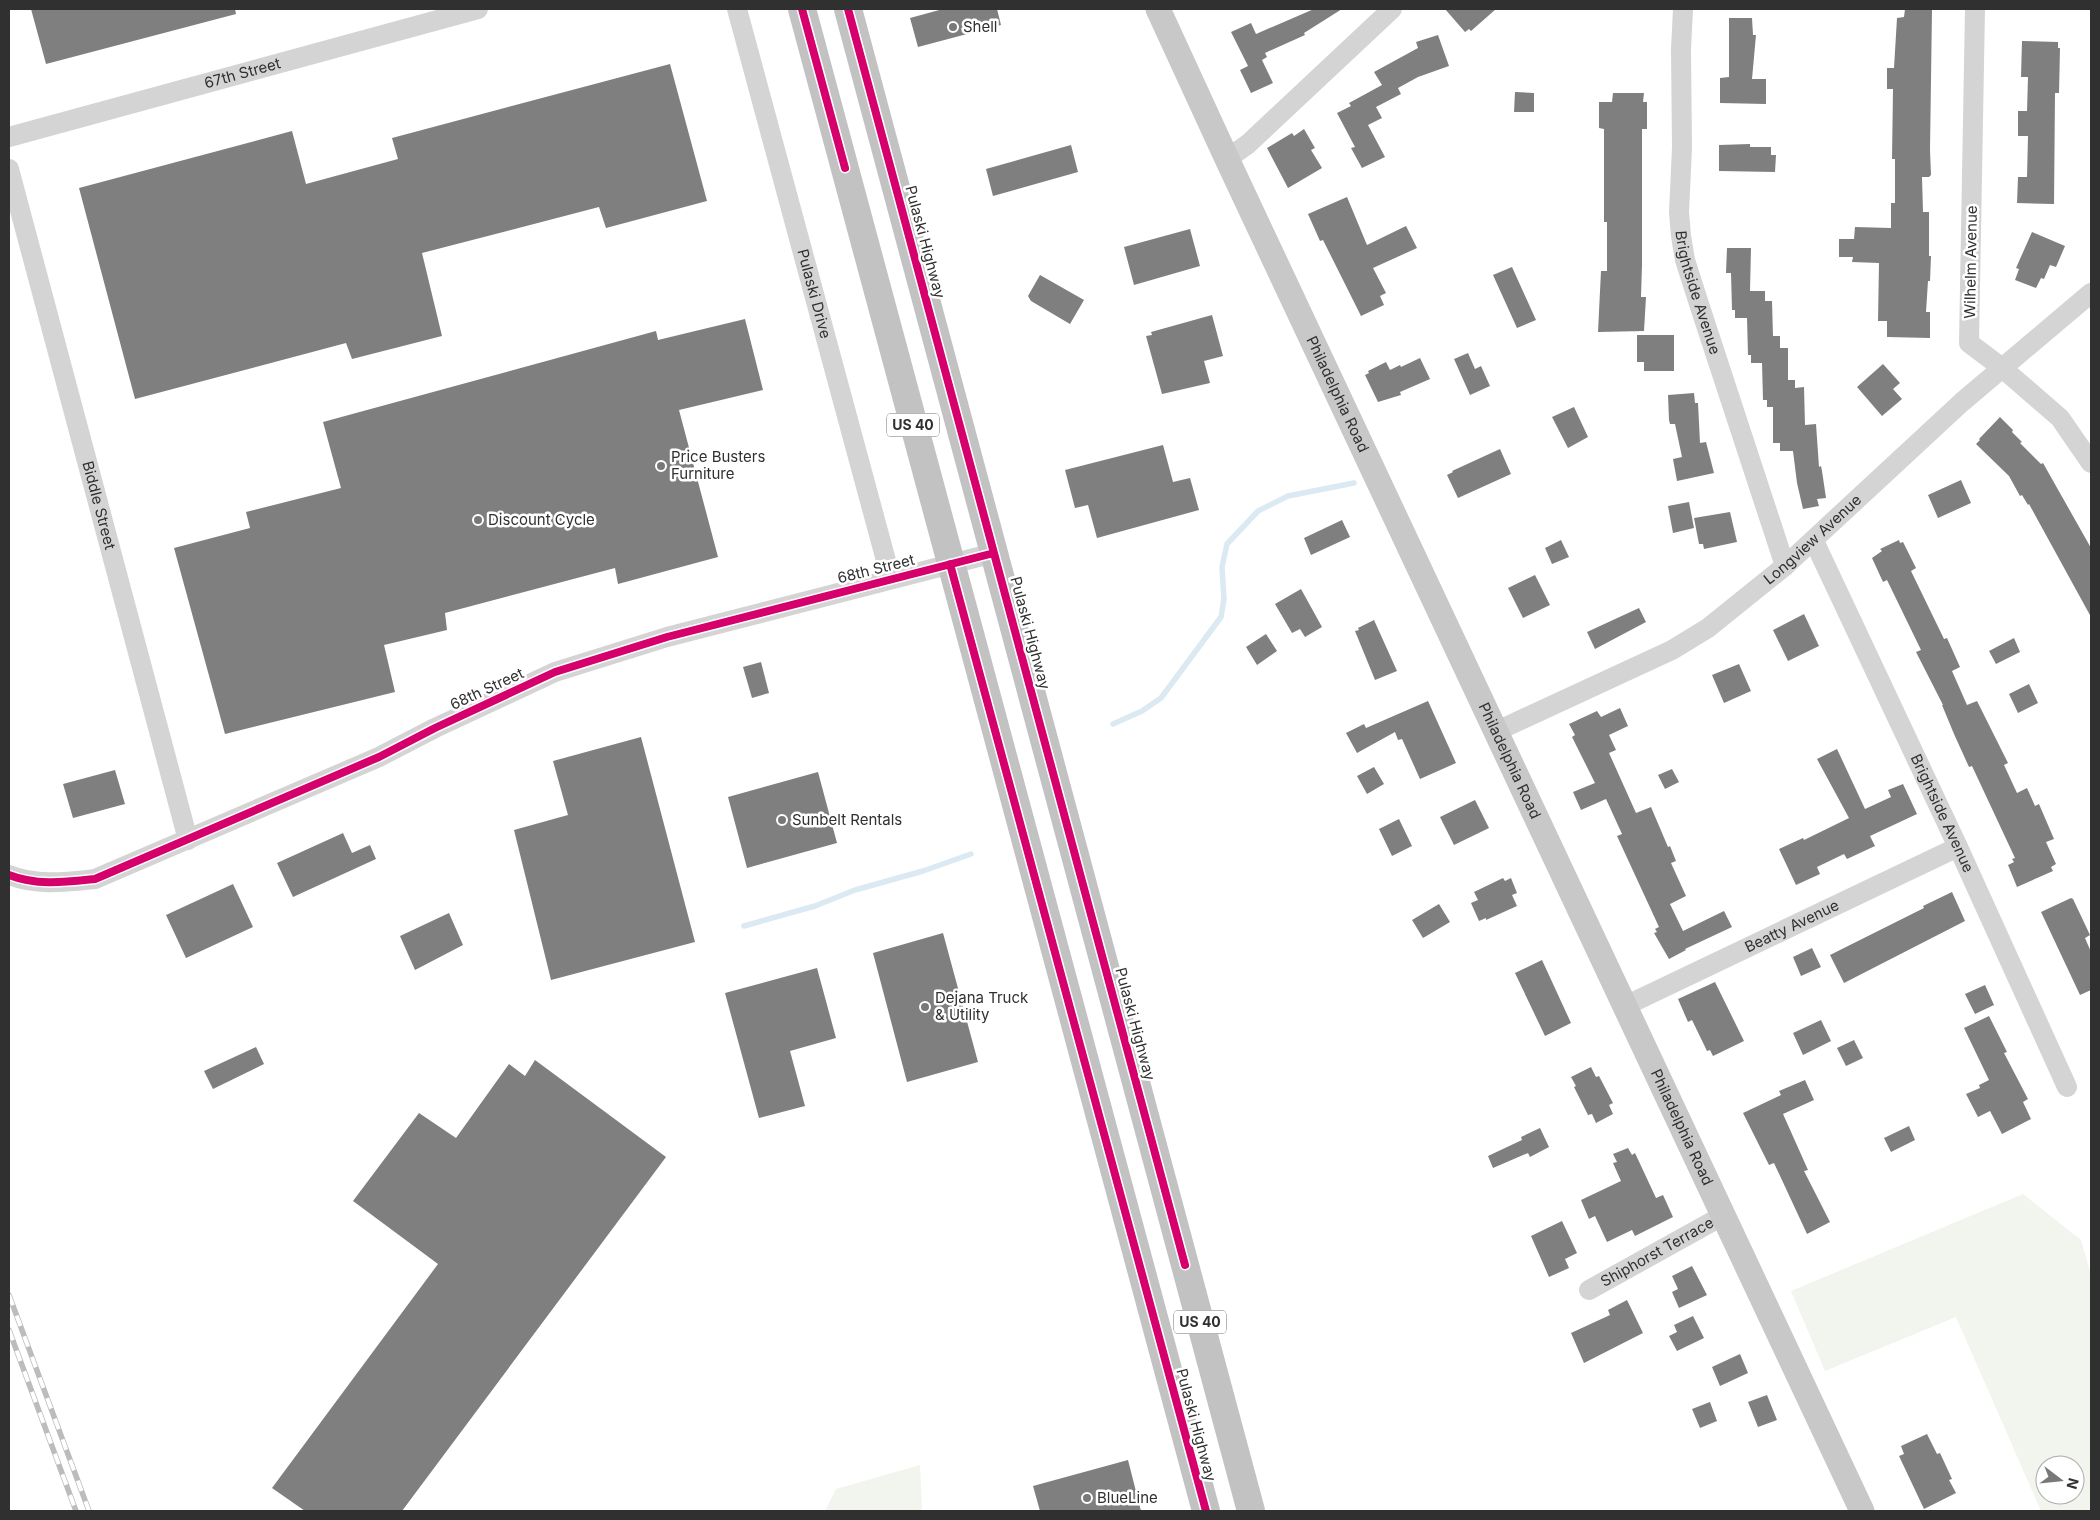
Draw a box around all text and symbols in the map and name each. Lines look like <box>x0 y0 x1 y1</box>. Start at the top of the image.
place label: Shell <box>963 17 998 36</box>
marker: Shell <box>947 21 959 33</box>
street label: 67th Street <box>202 53 283 92</box>
street label: Pulaski Highway <box>901 183 950 301</box>
street label: Wilhelm Avenue <box>1960 205 1981 319</box>
street label: Brightside Avenue <box>1672 230 1725 357</box>
street label: Pulaski Drive <box>793 247 836 340</box>
street label: Philadelphia Road <box>1302 333 1373 455</box>
road number: US 40 <box>887 414 939 436</box>
place label: Price Busters Furniture <box>671 447 765 483</box>
street label: Biddle Street <box>78 459 120 552</box>
marker: Price Busters Furniture <box>655 460 667 472</box>
street label: Longview Avenue <box>1760 490 1865 588</box>
place label: Discount Cycle <box>488 510 595 529</box>
marker: Discount Cycle <box>472 514 484 526</box>
street label: 68th Street <box>835 550 917 587</box>
street label: Pulaski Highway <box>1006 574 1055 692</box>
street label: 68th Street <box>447 663 527 714</box>
street label: Philadelphia Road <box>1475 699 1546 822</box>
street label: Brightside Avenue <box>1907 751 1978 875</box>
place label: Sunbelt Rentals <box>792 810 902 829</box>
marker: Sunbelt Rentals <box>776 814 788 826</box>
street label: Beatty Avenue <box>1741 895 1842 956</box>
street label: Pulaski Highway <box>1111 965 1160 1083</box>
place label: Dejana Truck & Utility <box>935 988 1029 1024</box>
marker: Dejana Truck & Utility <box>919 1001 931 1013</box>
street label: Philadelphia Road <box>1647 1066 1718 1188</box>
street label: Shiphorst Terrace <box>1597 1213 1717 1291</box>
road number: US 40 <box>1174 1310 1226 1334</box>
street label: Pulaski Highway <box>1172 1366 1221 1484</box>
north arrow <box>2035 1455 2085 1505</box>
text: N <box>2063 1476 2083 1491</box>
place label: BlueLine <box>1097 1488 1158 1507</box>
marker: BlueLine <box>1081 1492 1093 1504</box>

